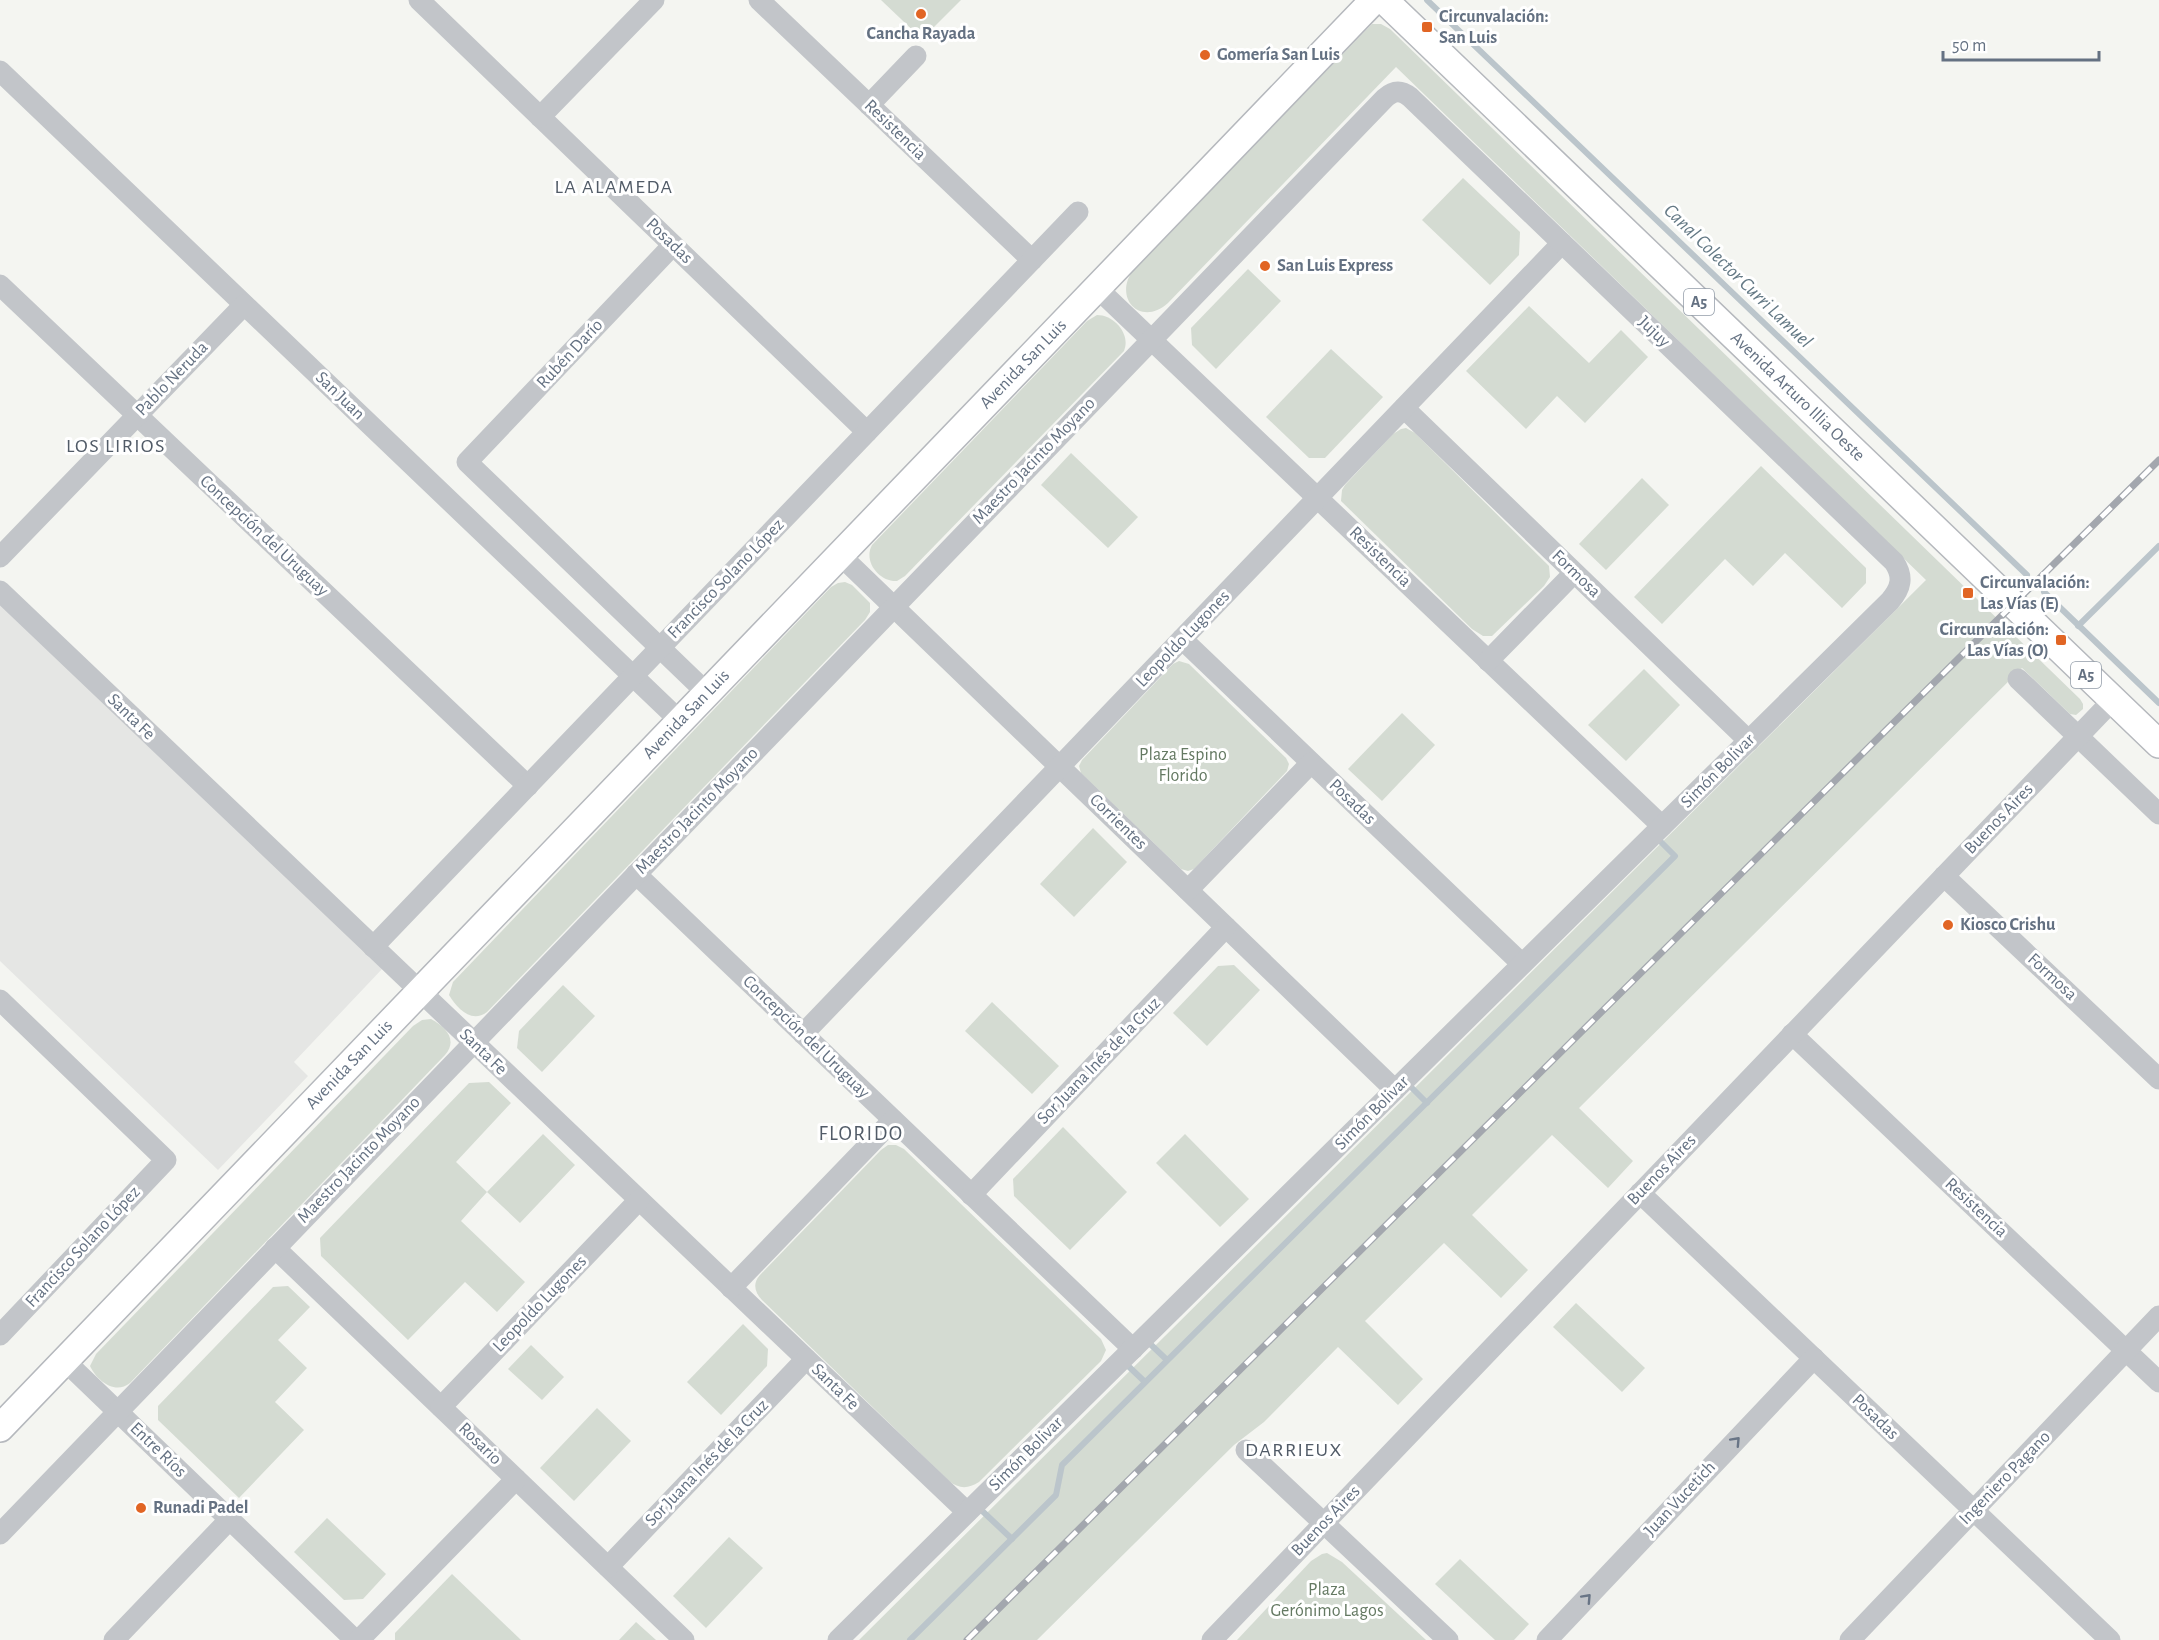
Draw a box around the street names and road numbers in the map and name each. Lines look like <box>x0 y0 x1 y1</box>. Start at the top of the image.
street label: Resistencia <box>861 96 929 164</box>
street label: Posadas <box>642 215 696 267</box>
road number: A5 <box>1684 289 1714 315</box>
street label: Jujuy <box>1635 313 1673 351</box>
street label: Rubén Darío <box>534 316 606 392</box>
street label: Avenida San Luis <box>977 316 1070 413</box>
street label: Avenida Arturo Illia Oeste <box>1727 329 1868 465</box>
street label: Pablo Neruda <box>132 338 212 420</box>
street label: San Juan <box>312 368 368 424</box>
street label: Maestro Jacinto Moyano <box>969 394 1099 528</box>
street label: Concepción del Uruguay <box>196 472 332 600</box>
street label: Francisco Solano López <box>664 516 788 642</box>
street label: Resistencia <box>1346 523 1414 591</box>
street label: Formosa <box>1548 547 1604 601</box>
street label: Leopoldo Lugones <box>1133 587 1233 691</box>
road number: A5 <box>2071 662 2101 688</box>
street label: Avenida San Luis <box>640 666 733 763</box>
street label: Santa Fe <box>104 690 158 744</box>
street label: Simón Bolivar <box>1677 730 1759 812</box>
street label: Maestro Jacinto Moyano <box>632 744 762 878</box>
street label: Posadas <box>1325 776 1379 828</box>
street label: Buenos Aires <box>1961 780 2037 858</box>
street label: Corrientes <box>1086 791 1150 853</box>
street label: Formosa <box>2024 950 2080 1004</box>
street label: Concepción del Uruguay <box>739 972 873 1102</box>
street label: Sor Juana Inés de la Cruz <box>1034 994 1164 1128</box>
street label: Avenida San Luis <box>303 1017 396 1113</box>
street label: Santa Fe <box>456 1025 510 1079</box>
street label: Simón Bolivar <box>1331 1072 1413 1154</box>
street label: Maestro Jacinto Moyano <box>294 1093 424 1227</box>
street label: Buenos Aires <box>1624 1131 1700 1209</box>
street label: Resistencia <box>1941 1175 2011 1241</box>
street label: Francisco Solano López <box>22 1183 144 1311</box>
street label: Leopoldo Lugones <box>490 1252 590 1356</box>
street label: Santa Fe <box>808 1360 862 1414</box>
street label: Posadas <box>1848 1391 1902 1443</box>
street label: Sor Juana Inés de la Cruz <box>642 1396 772 1530</box>
street label: Simón Bolivar <box>985 1413 1067 1495</box>
street label: Entre Ríos <box>126 1419 190 1481</box>
street label: Rosario <box>455 1419 505 1469</box>
street label: Ingeniero Pagano <box>1956 1428 2054 1528</box>
street label: Juan Vucetich <box>1641 1458 1719 1540</box>
street label: Buenos Aires <box>1288 1482 1364 1560</box>

